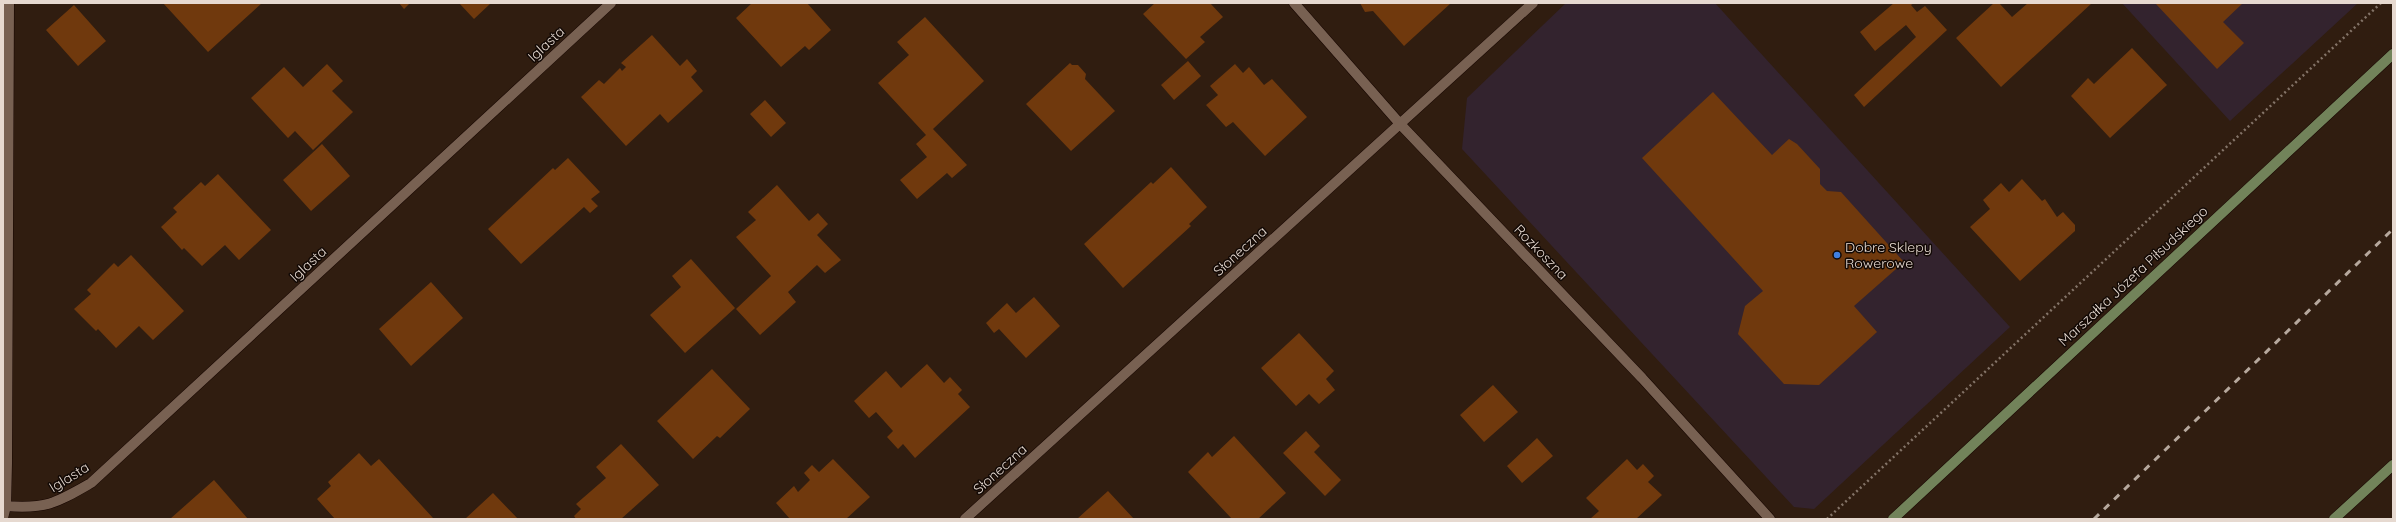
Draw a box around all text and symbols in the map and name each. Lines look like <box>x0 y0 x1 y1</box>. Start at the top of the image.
street label: Iglasta <box>524 22 568 66</box>
street label: Marszałka Józefa Piłsudskiego <box>2055 202 2211 350</box>
street label: Rozkoszna <box>1510 221 1572 283</box>
street label: Słoneczna <box>1209 222 1271 280</box>
place label: Dobre Sklepy Rowerowe <box>1845 238 1932 272</box>
street label: Iglasta <box>286 242 330 286</box>
marker: Dobre Sklepy Rowerowe <box>1832 250 1842 260</box>
street label: Słoneczna <box>969 440 1031 498</box>
street label: Iglasta <box>46 458 92 496</box>

